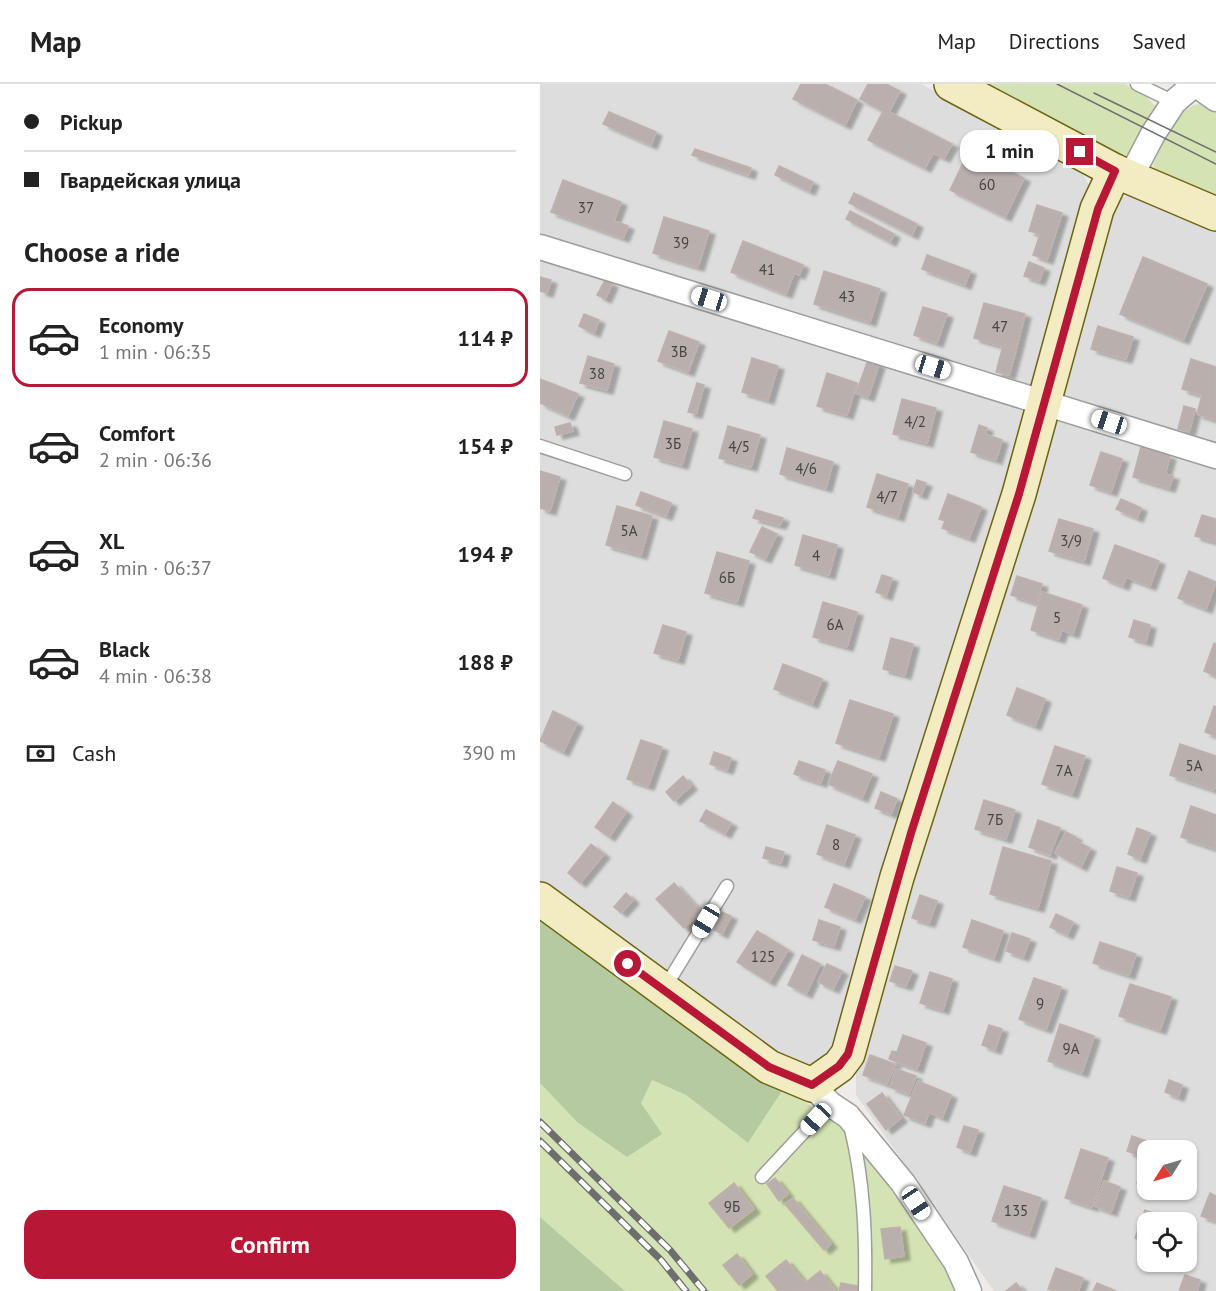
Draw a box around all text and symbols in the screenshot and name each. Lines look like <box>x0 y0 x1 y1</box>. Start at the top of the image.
text: Map <box>30 23 81 60</box>
text: Map <box>937 28 976 55</box>
text: Directions <box>1009 28 1100 55</box>
text: Saved <box>1133 28 1186 55</box>
text: Pickup <box>60 108 123 136</box>
callout: 1 min <box>960 131 1059 173</box>
text: 1 min <box>985 138 1034 164</box>
route end <box>1066 138 1093 165</box>
text: Гвардейская улица <box>60 166 241 194</box>
house number: 60 <box>979 175 995 194</box>
house number: 37 <box>578 198 594 217</box>
house number: 39 <box>673 233 689 252</box>
text: Choose a ride <box>24 235 180 269</box>
house number: 41 <box>759 260 775 279</box>
car <box>689 285 729 313</box>
house number: 43 <box>839 287 855 306</box>
icon: car <box>27 311 81 365</box>
text: Economy <box>99 311 183 339</box>
house number: 47 <box>992 317 1008 336</box>
text: 114 ₽ <box>458 324 513 352</box>
text: 1 min · 06:35 <box>99 339 212 365</box>
house number: 3В <box>671 342 687 361</box>
car <box>913 353 953 381</box>
house number: 38 <box>589 364 605 383</box>
car <box>1089 408 1129 436</box>
house number: 4/2 <box>904 412 926 431</box>
icon: car <box>27 419 81 473</box>
text: Comfort <box>99 419 175 447</box>
text: 154 ₽ <box>458 432 513 460</box>
house number: 3Б <box>665 434 681 453</box>
house number: 4/5 <box>728 437 750 456</box>
text: 2 min · 06:36 <box>99 447 212 473</box>
house number: 4/6 <box>795 459 817 478</box>
house number: 4/7 <box>876 487 898 506</box>
house number: 5А <box>621 521 638 540</box>
icon: car <box>27 527 81 581</box>
text: XL <box>99 527 124 555</box>
house number: 3/9 <box>1060 531 1082 550</box>
text: 194 ₽ <box>458 540 513 568</box>
house number: 4 <box>812 546 820 565</box>
text: 3 min · 06:37 <box>99 555 212 581</box>
house number: 6Б <box>719 568 735 587</box>
house number: 5 <box>1053 608 1061 627</box>
house number: 6А <box>827 615 844 634</box>
icon: car <box>27 635 81 689</box>
text: Black <box>99 635 150 663</box>
text: 188 ₽ <box>458 648 513 676</box>
text: 4 min · 06:38 <box>99 663 212 689</box>
icon: cash <box>24 737 57 770</box>
text: Cash <box>72 739 116 767</box>
text: 390 m <box>462 740 516 766</box>
house number: 5А <box>1186 756 1203 775</box>
house number: 7А <box>1056 761 1073 780</box>
house number: 7Б <box>987 810 1003 829</box>
house number: 8 <box>832 835 840 854</box>
car <box>689 901 723 941</box>
house number: 125 <box>751 947 775 966</box>
route start <box>614 950 641 977</box>
house number: 9 <box>1036 994 1044 1013</box>
house number: 9А <box>1063 1039 1080 1058</box>
car <box>797 1100 835 1138</box>
north arrow <box>1137 1140 1197 1200</box>
map controls <box>1137 1140 1197 1272</box>
car <box>898 1183 934 1223</box>
house number: 9Б <box>724 1197 740 1216</box>
house number: 135 <box>1004 1201 1028 1220</box>
button: Confirm <box>24 1210 516 1279</box>
button: locate <box>1137 1212 1197 1272</box>

